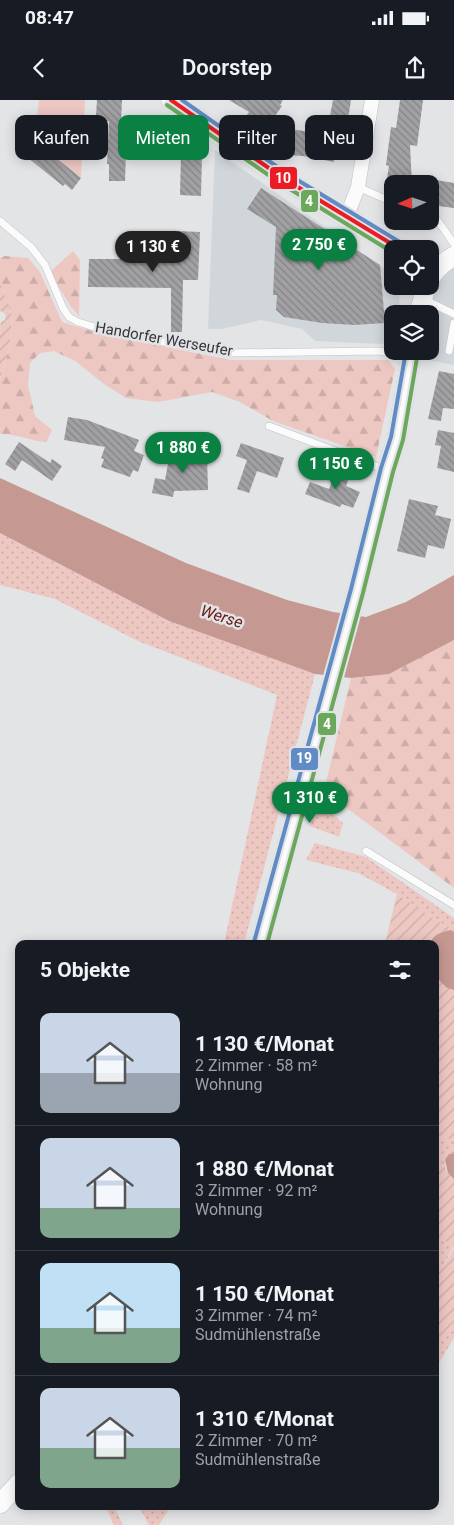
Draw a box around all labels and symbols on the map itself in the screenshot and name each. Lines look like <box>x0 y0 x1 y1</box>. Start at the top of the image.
line badge: 10 <box>269 166 298 190</box>
text: 10 <box>275 170 291 186</box>
north arrow <box>384 175 439 230</box>
line badge: 4 <box>300 189 319 213</box>
text: 4 <box>305 193 313 209</box>
pin: 2 750 € <box>273 228 365 271</box>
pin: 1 130 € <box>107 230 199 273</box>
street label: Handorfer Werseufer <box>94 318 234 360</box>
pin: 1 880 € <box>137 432 229 474</box>
pin: 1 150 € <box>290 448 382 490</box>
water label: Werse <box>198 601 245 632</box>
line badge: 4 <box>317 712 337 736</box>
text: 4 <box>323 716 331 732</box>
line badge: 19 <box>290 747 319 771</box>
text: 19 <box>296 750 312 766</box>
pin: 1 310 € <box>264 782 356 824</box>

